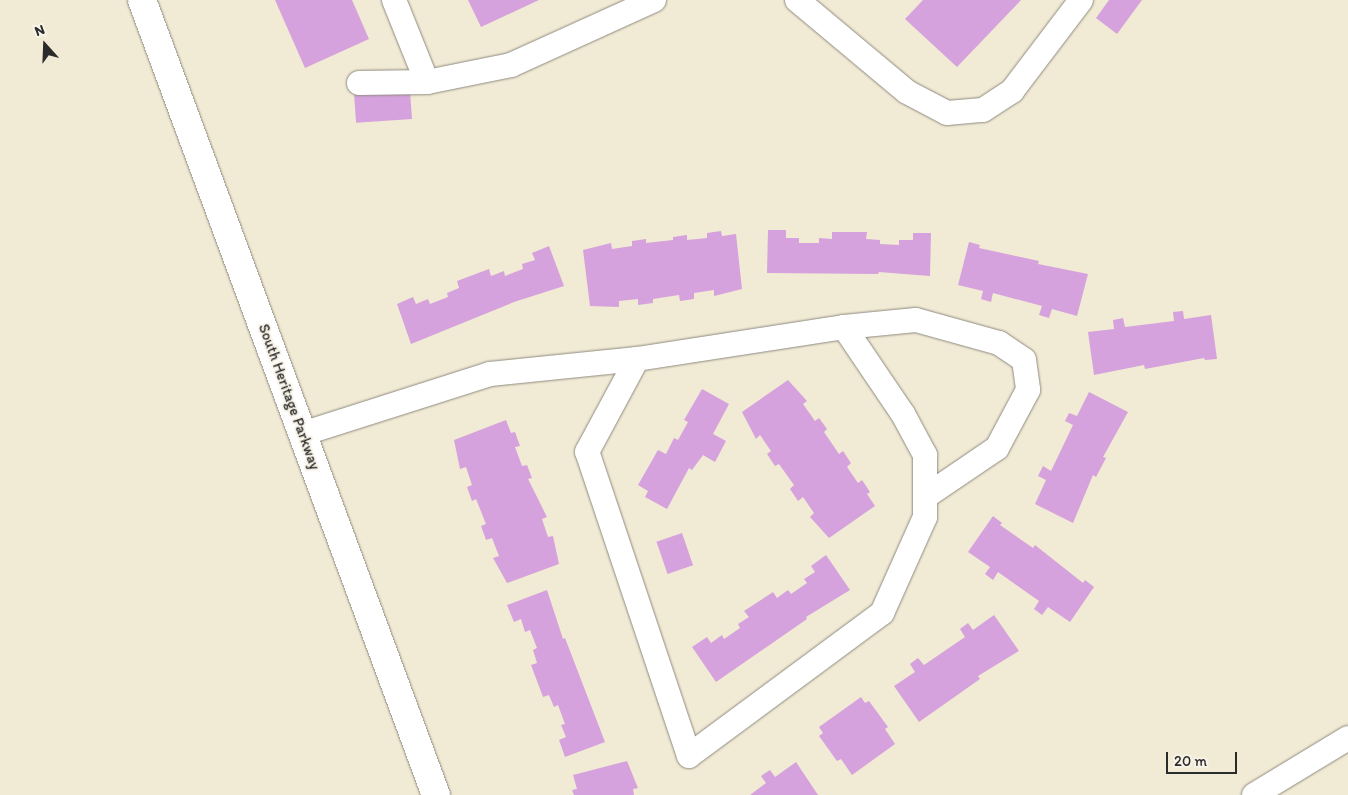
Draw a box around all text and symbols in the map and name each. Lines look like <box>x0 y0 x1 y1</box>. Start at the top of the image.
north arrow <box>20 20 70 70</box>
text: N <box>32 21 47 40</box>
street label: South Heritage Parkway <box>254 322 324 472</box>
scale bar <box>1168 742 1239 774</box>
text: 20 m <box>1174 752 1207 770</box>

